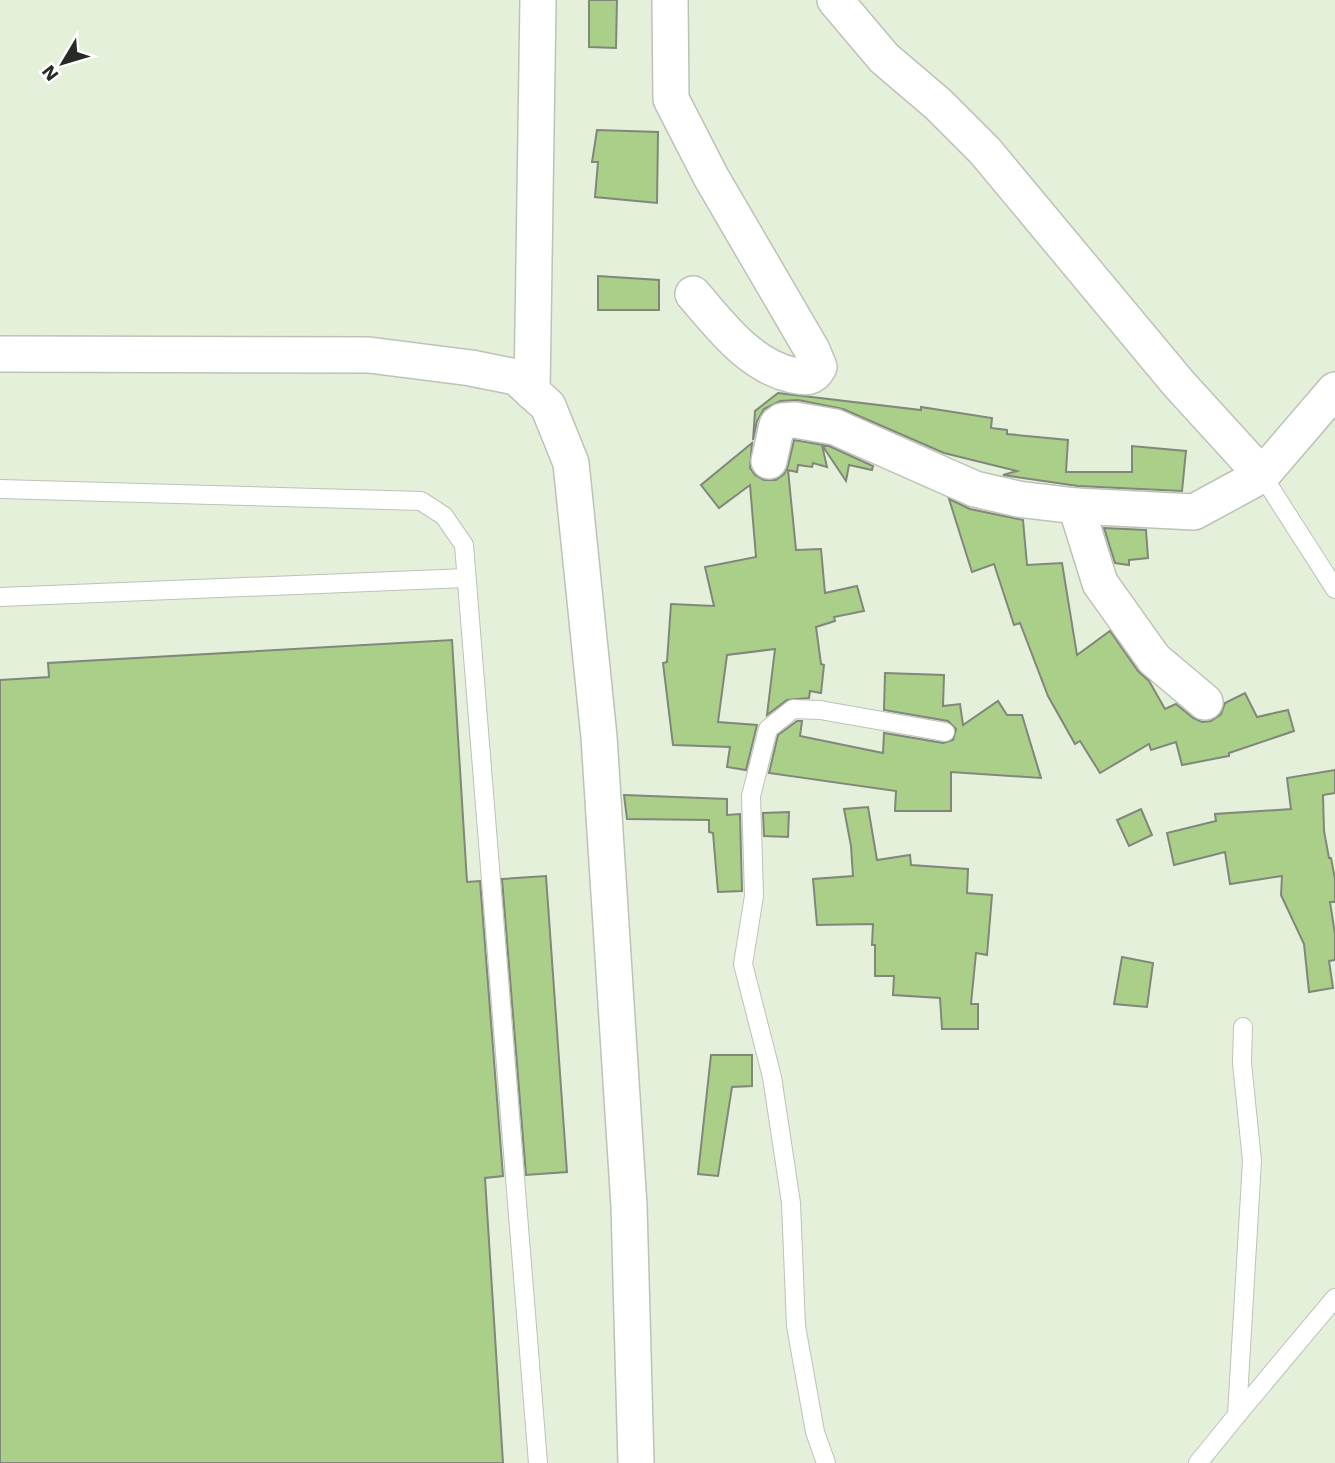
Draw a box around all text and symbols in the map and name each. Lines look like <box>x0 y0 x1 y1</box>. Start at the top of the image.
north arrow <box>28 28 98 98</box>
text: N <box>37 61 63 86</box>

